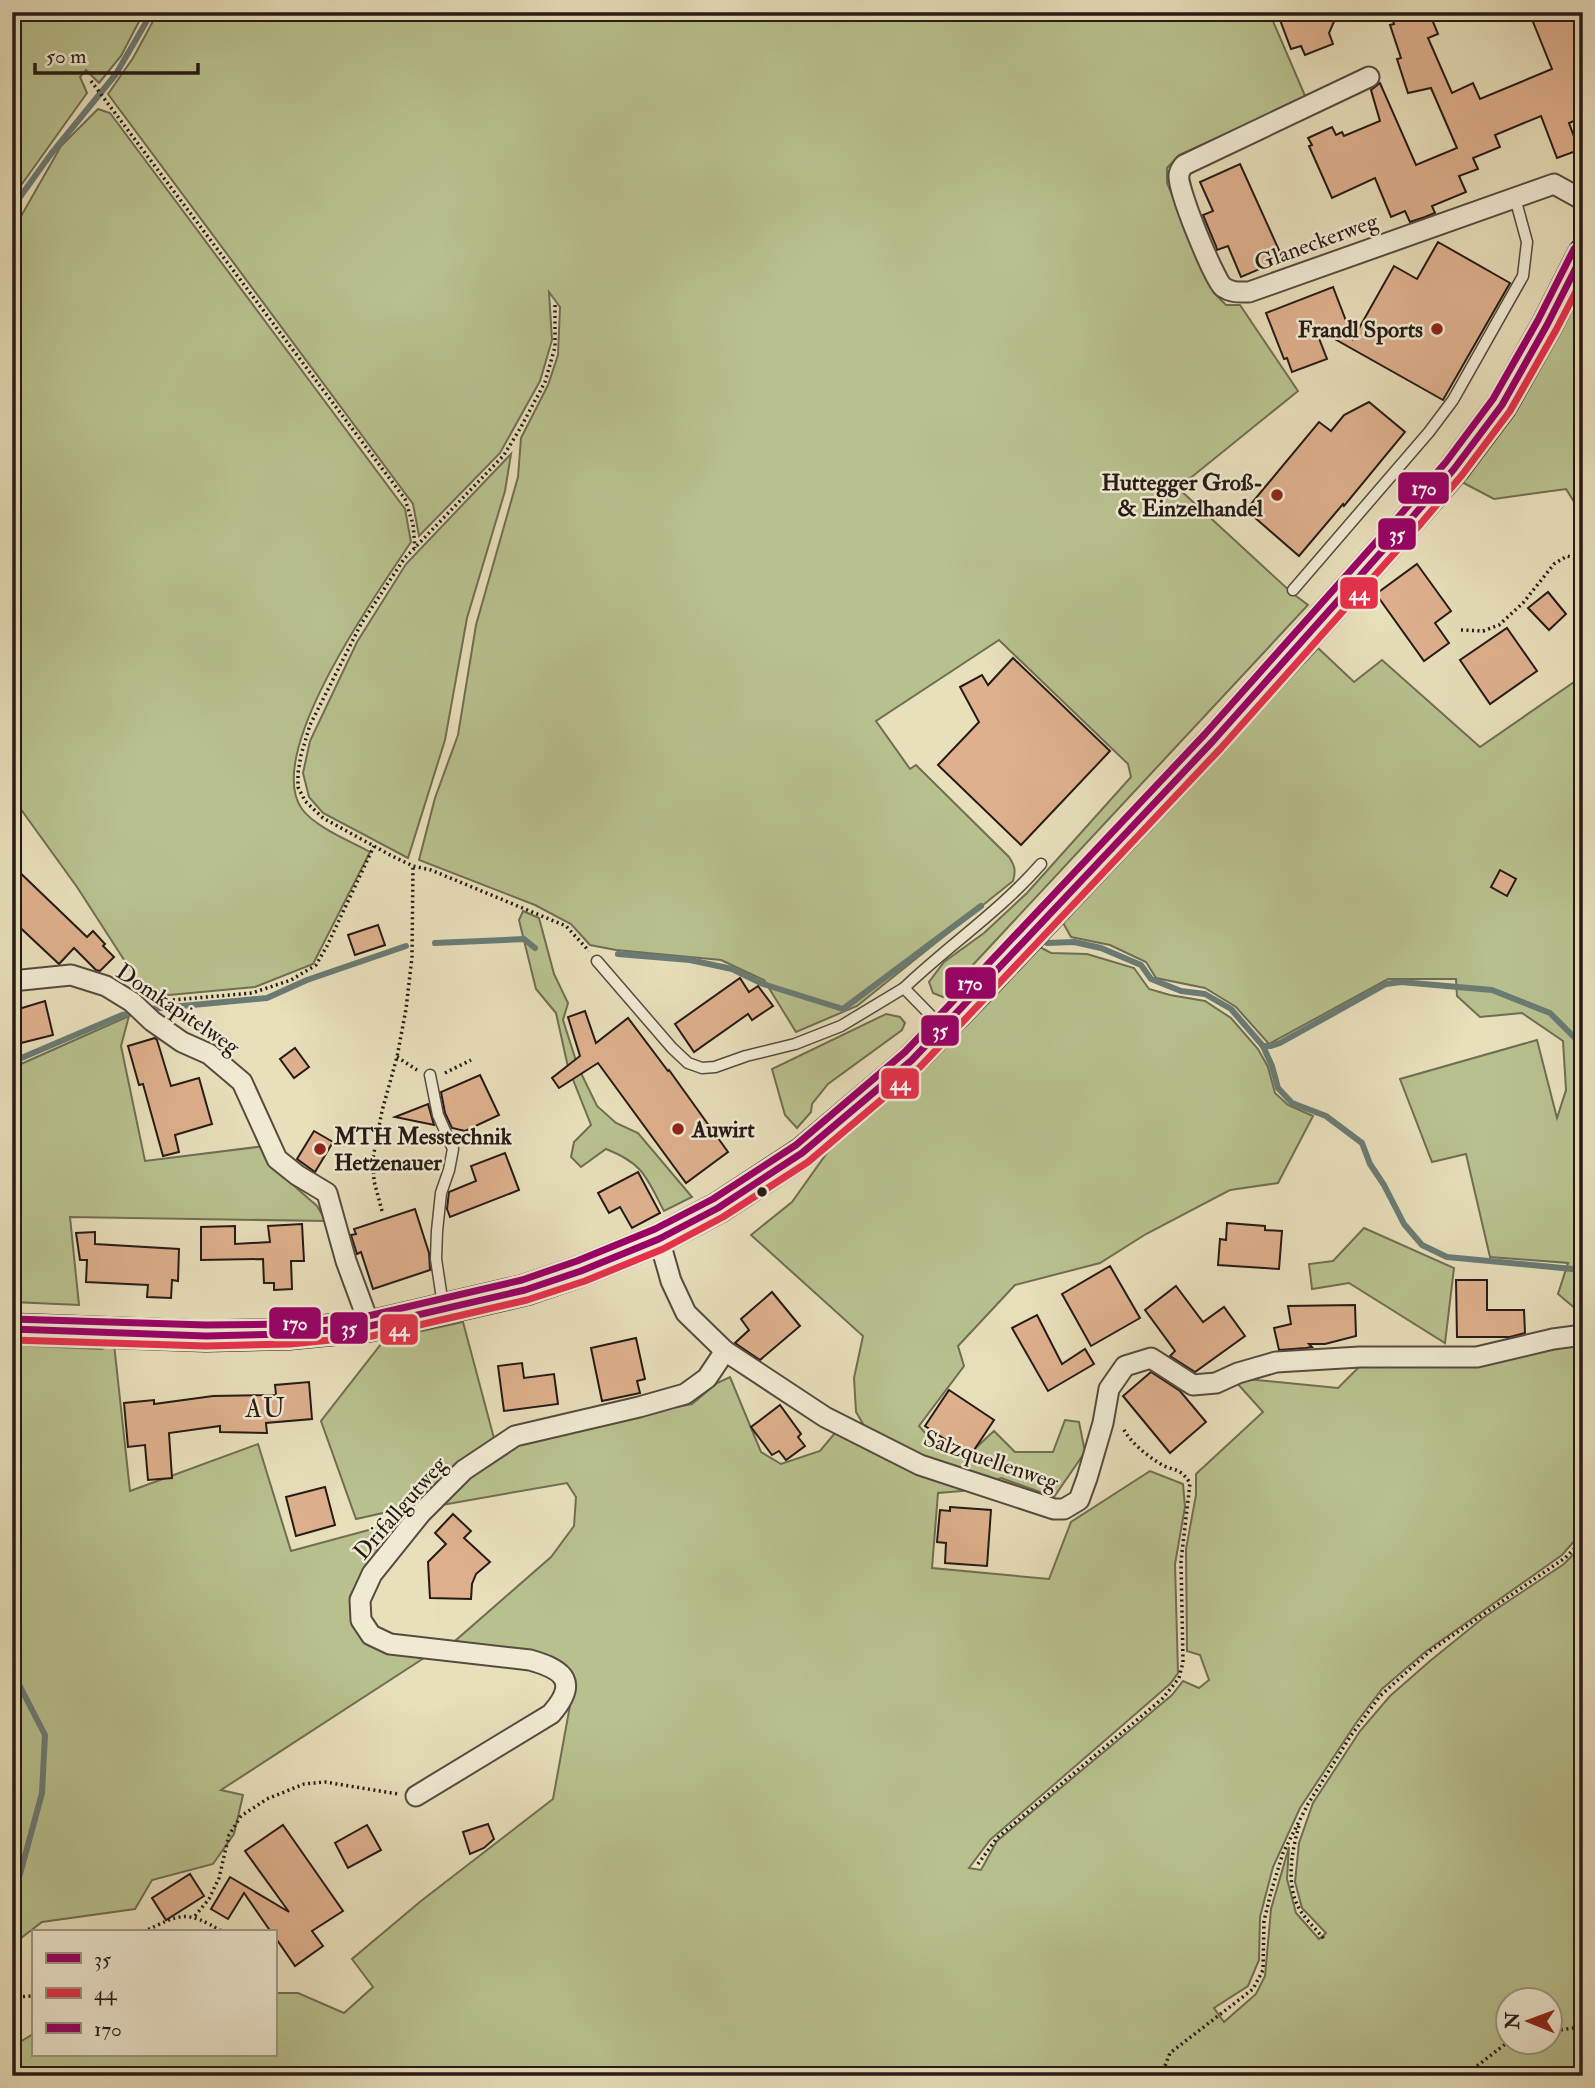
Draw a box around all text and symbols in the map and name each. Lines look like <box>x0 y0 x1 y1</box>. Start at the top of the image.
scale bar <box>35 32 198 76</box>
text: 50 m <box>46 43 87 70</box>
street label: Glaneckerweg <box>1250 206 1382 278</box>
place label: Frandl Sports <box>1298 315 1423 345</box>
marker: Frandl Sports <box>1429 321 1445 337</box>
place label: Huttegger Groß- & Einzelhandel <box>1101 468 1264 523</box>
line badge: 170 <box>1397 471 1450 505</box>
text: 170 <box>1411 477 1437 501</box>
marker: Huttegger Groß- & Einzelhandel <box>1269 487 1285 503</box>
line badge: 35 <box>1377 517 1417 551</box>
text: 35 <box>1389 523 1405 547</box>
line badge: 44 <box>1339 576 1379 610</box>
text: 44 <box>1348 582 1371 606</box>
street label: Domkapitelweg <box>110 957 246 1062</box>
line badge: 170 <box>944 966 997 1000</box>
text: 170 <box>957 972 983 996</box>
line badge: 35 <box>920 1014 960 1047</box>
text: 35 <box>932 1019 948 1043</box>
line badge: 44 <box>880 1067 920 1100</box>
text: 44 <box>889 1072 912 1096</box>
place label: Auwirt <box>691 1115 755 1144</box>
marker: Auwirt <box>670 1121 686 1137</box>
place label: MTH Messtechnik Hetzenauer <box>333 1122 513 1177</box>
marker: MTH Messtechnik Hetzenauer <box>312 1141 328 1157</box>
unlabelled marker <box>755 1185 769 1199</box>
line badge: 170 <box>268 1306 322 1340</box>
line badge: 35 <box>329 1311 369 1345</box>
text: 170 <box>282 1312 308 1336</box>
line badge: 44 <box>379 1313 419 1346</box>
text: 35 <box>341 1317 357 1341</box>
text: 44 <box>388 1318 411 1342</box>
district label: AU <box>244 1393 287 1425</box>
street label: Salzquellenweg <box>920 1423 1063 1497</box>
street label: Drifallgutweg <box>347 1450 453 1566</box>
legend <box>32 1930 276 2056</box>
text: 35 <box>94 1946 112 1973</box>
text: 44 <box>94 1980 118 2007</box>
north arrow <box>1494 1986 1564 2056</box>
text: N <box>1501 2011 1525 2030</box>
text: 170 <box>94 2016 122 2043</box>

